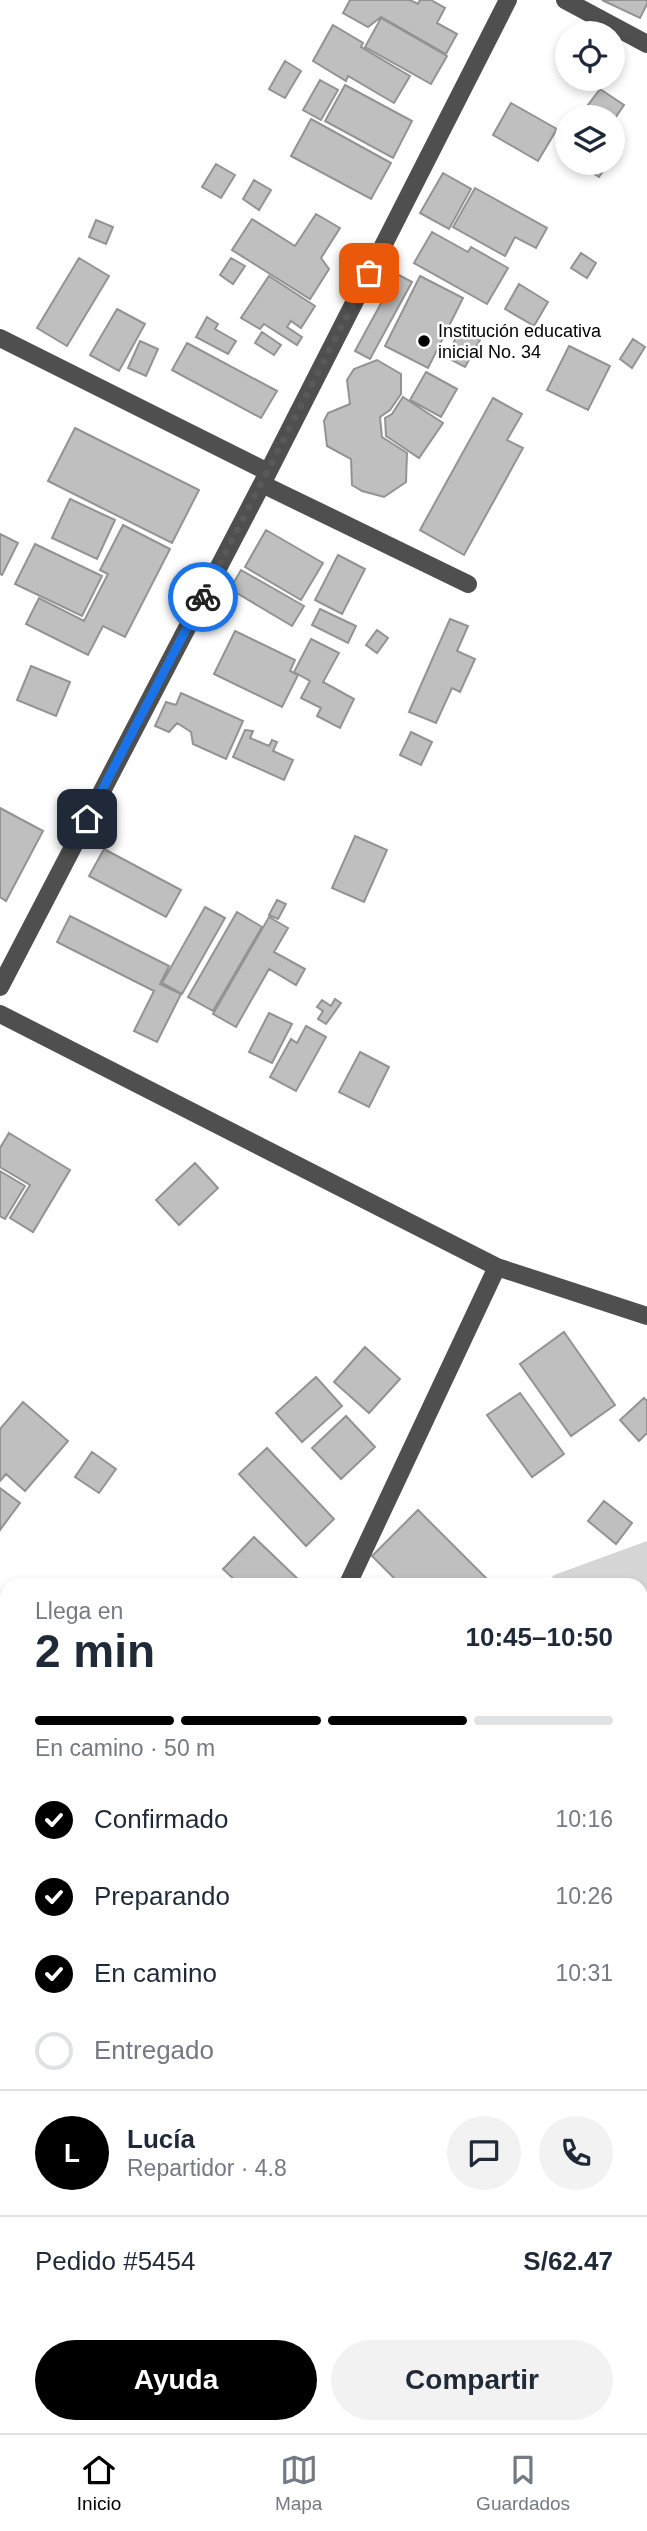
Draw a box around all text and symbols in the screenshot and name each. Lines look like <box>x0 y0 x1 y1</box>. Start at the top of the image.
map controls <box>555 21 625 175</box>
button: locate <box>555 21 625 91</box>
button: layers <box>555 105 625 175</box>
pin <box>339 243 399 303</box>
icon: bag <box>350 254 388 292</box>
place label: Institución educativa inicial No. 34 <box>438 321 602 362</box>
marker: Institución educativa inicial No. 34 <box>416 333 432 349</box>
courier <box>168 562 238 632</box>
icon: bike <box>184 578 222 616</box>
pin <box>57 789 117 849</box>
icon: home <box>68 800 106 838</box>
text: Llega en <box>35 1598 123 1624</box>
text: 10:45–10:50 <box>466 1622 613 1652</box>
text: 2 min <box>35 1625 155 1677</box>
text: En camino · 50 m <box>35 1735 215 1761</box>
icon: check <box>35 1801 73 1839</box>
text: Confirmado <box>94 1804 228 1834</box>
text: 10:16 <box>555 1806 613 1832</box>
icon: check <box>35 1878 73 1916</box>
text: Preparando <box>94 1881 230 1911</box>
text: 10:26 <box>555 1883 613 1909</box>
icon: check <box>35 1955 73 1993</box>
text: En camino <box>94 1958 217 1988</box>
text: 10:31 <box>555 1960 613 1986</box>
text: Entregado <box>94 2035 214 2065</box>
button: chat <box>447 2116 521 2190</box>
button: phone <box>539 2116 613 2190</box>
text: Lucía <box>127 2124 195 2154</box>
text: L <box>64 2138 80 2168</box>
text: Repartidor · 4.8 <box>127 2155 287 2181</box>
text: Pedido #5454 <box>35 2246 195 2276</box>
text: S/62.47 <box>523 2246 613 2276</box>
button: Ayuda <box>35 2340 317 2420</box>
button: Compartir <box>331 2340 613 2420</box>
tab: Inicio <box>77 2451 121 2515</box>
tab: Mapa <box>275 2451 322 2515</box>
tab: Guardados <box>476 2451 570 2515</box>

